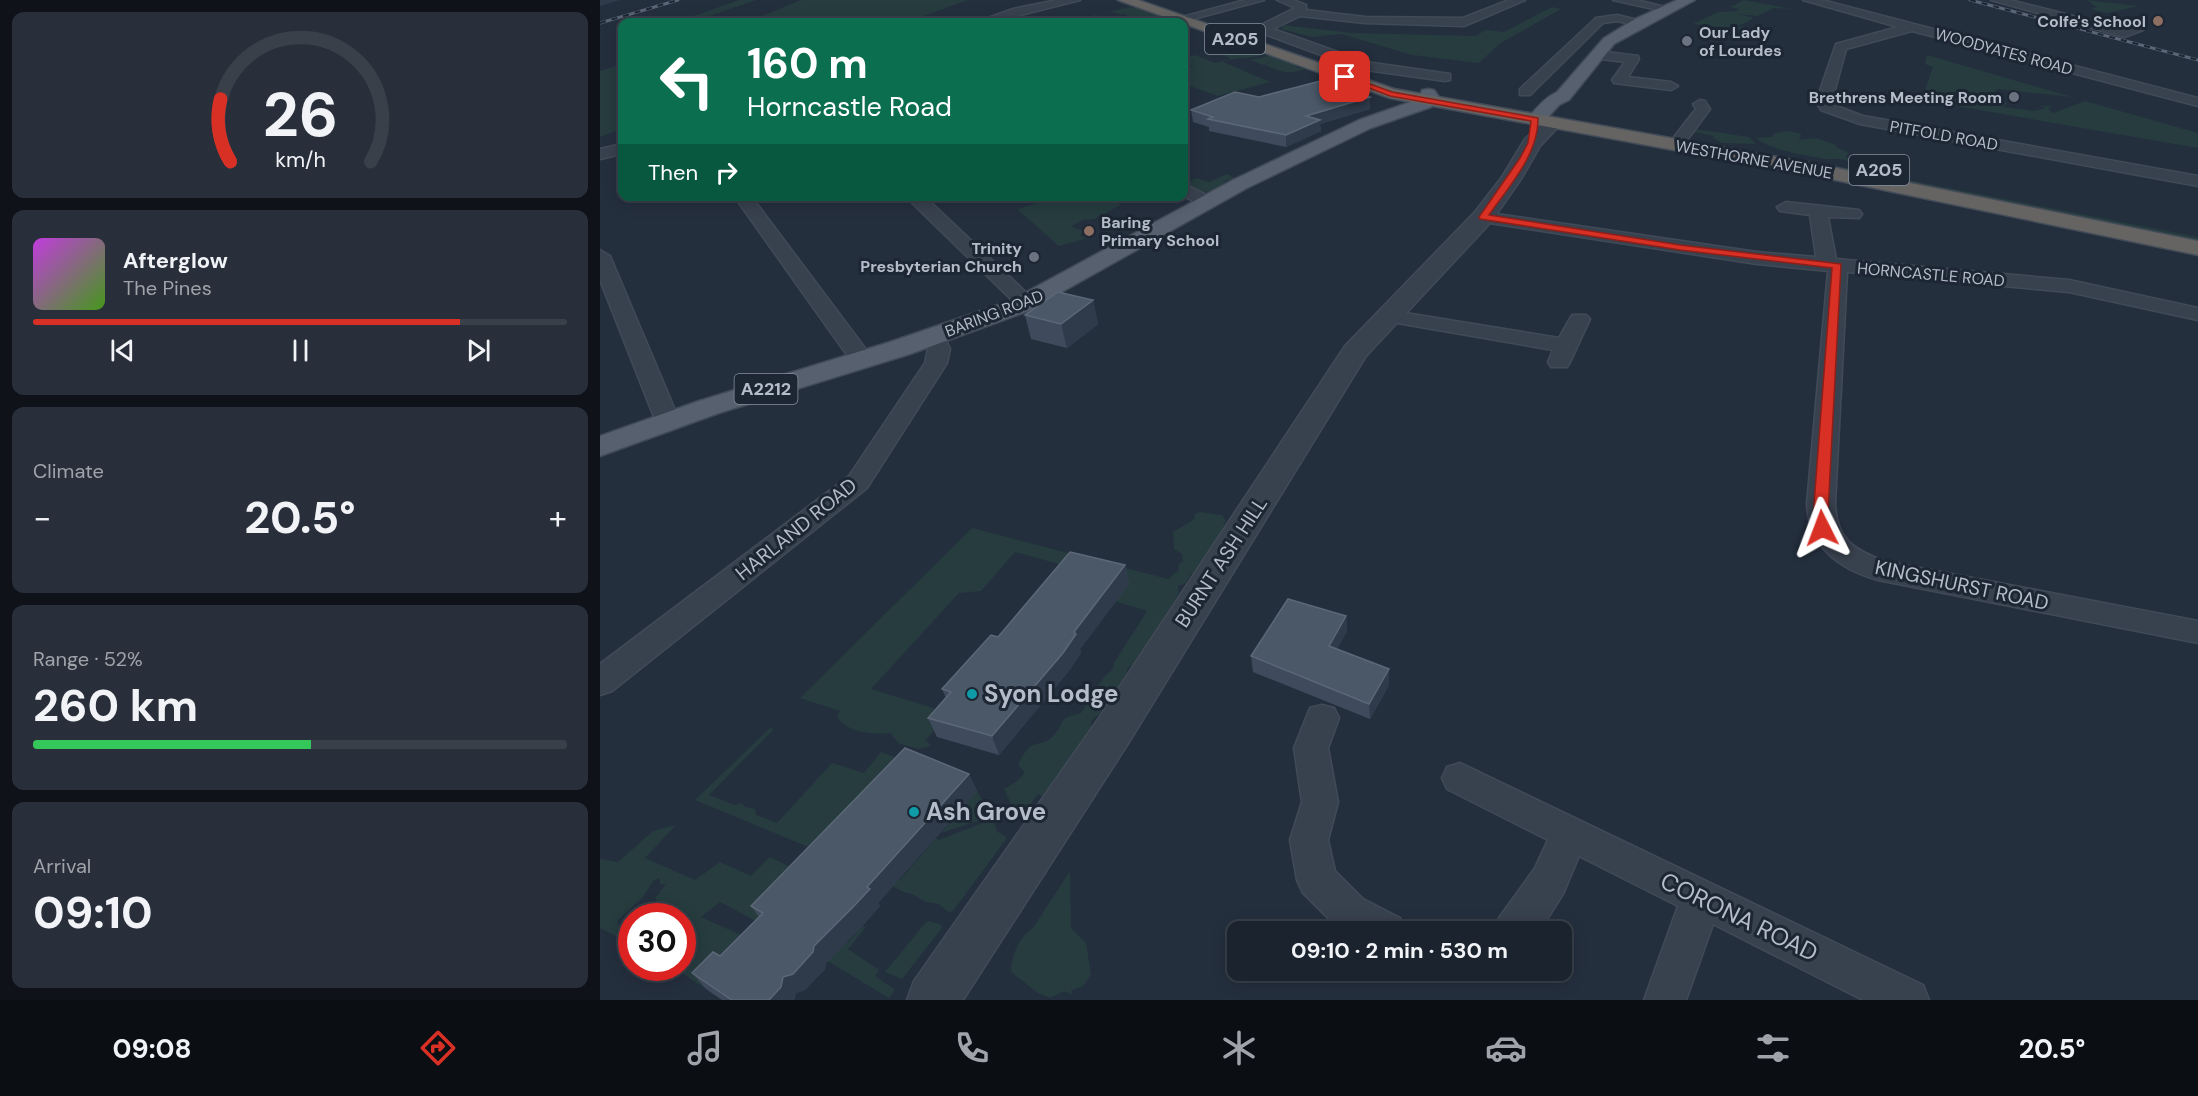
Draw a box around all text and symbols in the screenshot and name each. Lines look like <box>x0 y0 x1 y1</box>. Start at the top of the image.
place label: Colfe's School <box>2037 11 2146 32</box>
marker: Colfe's School <box>2151 14 2165 28</box>
place label: Our Lady of Lourdes <box>1699 22 1782 61</box>
street label: WOODYATES ROAD <box>1933 23 2075 80</box>
road number: A205 <box>1205 24 1265 54</box>
marker: Our Lady of Lourdes <box>1680 34 1694 48</box>
text: 160 m <box>747 36 868 91</box>
icon: left <box>648 42 726 120</box>
pin <box>1319 51 1370 102</box>
icon: arrive <box>1328 60 1361 93</box>
text: 26 <box>262 74 338 155</box>
place label: Brethrens Meeting Room <box>1809 87 2002 108</box>
text: Horncastle Road <box>747 89 952 124</box>
marker: Brethrens Meeting Room <box>2007 90 2021 104</box>
street label: PITFOLD ROAD <box>1888 116 2000 155</box>
street label: WESTHORNE AVENUE <box>1674 135 1834 184</box>
text: km/h <box>275 146 325 174</box>
road number: A205 <box>1849 155 1909 185</box>
icon: right <box>710 156 743 189</box>
text: Then <box>648 158 698 187</box>
place label: Baring Primary School <box>1101 212 1219 251</box>
marker: Baring Primary School <box>1082 224 1096 238</box>
place label: Trinity Presbyterian Church <box>860 238 1022 277</box>
text: Afterglow <box>123 246 228 275</box>
marker: Trinity Presbyterian Church <box>1027 250 1041 264</box>
street label: HORNCASTLE ROAD <box>1856 258 2006 291</box>
text: The Pines <box>123 275 212 301</box>
street label: BARING ROAD <box>942 285 1046 342</box>
icon: previous <box>106 334 139 367</box>
icon: pause <box>284 334 317 367</box>
icon: next <box>462 334 495 367</box>
road number: A2212 <box>734 374 798 404</box>
text: Climate <box>33 458 104 484</box>
street label: HARLAND ROAD <box>730 472 862 586</box>
text: 20.5° <box>244 488 356 547</box>
street label: BURNT ASH HILL <box>1169 492 1273 632</box>
text: − <box>33 496 51 539</box>
text: + <box>549 496 567 539</box>
position arrow <box>1790 496 1854 560</box>
street label: KINGSHURST ROAD <box>1873 554 2051 616</box>
text: Range · 52% <box>33 646 143 672</box>
text: 260 km <box>33 676 198 735</box>
place label: Syon Lodge <box>984 678 1119 709</box>
marker: Syon Lodge <box>965 687 979 701</box>
place label: Ash Grove <box>926 796 1046 827</box>
marker: Ash Grove <box>907 805 921 819</box>
text: Arrival <box>33 853 91 879</box>
street label: CORONA ROAD <box>1655 865 1823 968</box>
text: 09:10 <box>33 883 153 942</box>
speed limit sign: 30 <box>618 903 696 981</box>
text: 09:10 · 2 min · 530 m <box>1291 936 1508 965</box>
icon: directions <box>417 1027 459 1069</box>
icon: music <box>684 1027 726 1069</box>
icon: phone <box>951 1027 993 1069</box>
icon: climate <box>1218 1027 1260 1069</box>
icon: car <box>1485 1027 1527 1069</box>
icon: filters <box>1752 1027 1794 1069</box>
text: 09:08 <box>113 1031 192 1066</box>
text: 20.5° <box>2019 1031 2085 1066</box>

